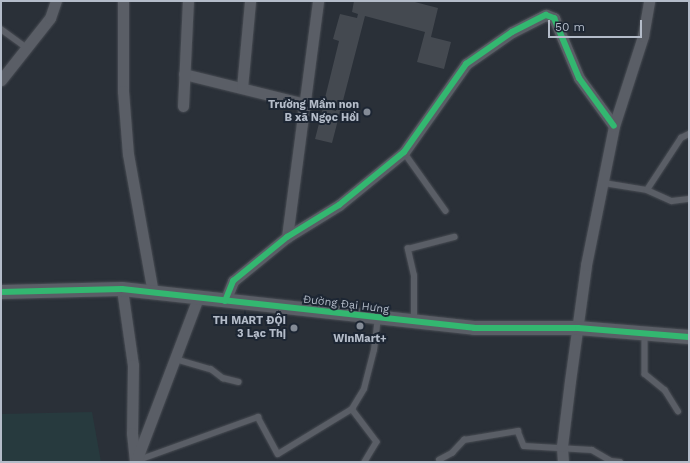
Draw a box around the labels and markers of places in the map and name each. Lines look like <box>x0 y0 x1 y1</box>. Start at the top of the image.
place label: Trường Mầm non B xã Ngọc Hồi <box>268 99 359 125</box>
marker: Trường Mầm non B xã Ngọc Hồi <box>362 107 372 117</box>
place label: TH MART ĐỘI 3 Lạc Thị <box>212 315 286 341</box>
marker: WinMart+ <box>355 321 365 331</box>
marker: TH MART ĐỘI 3 Lạc Thị <box>289 323 299 333</box>
place label: WinMart+ <box>333 332 387 346</box>

